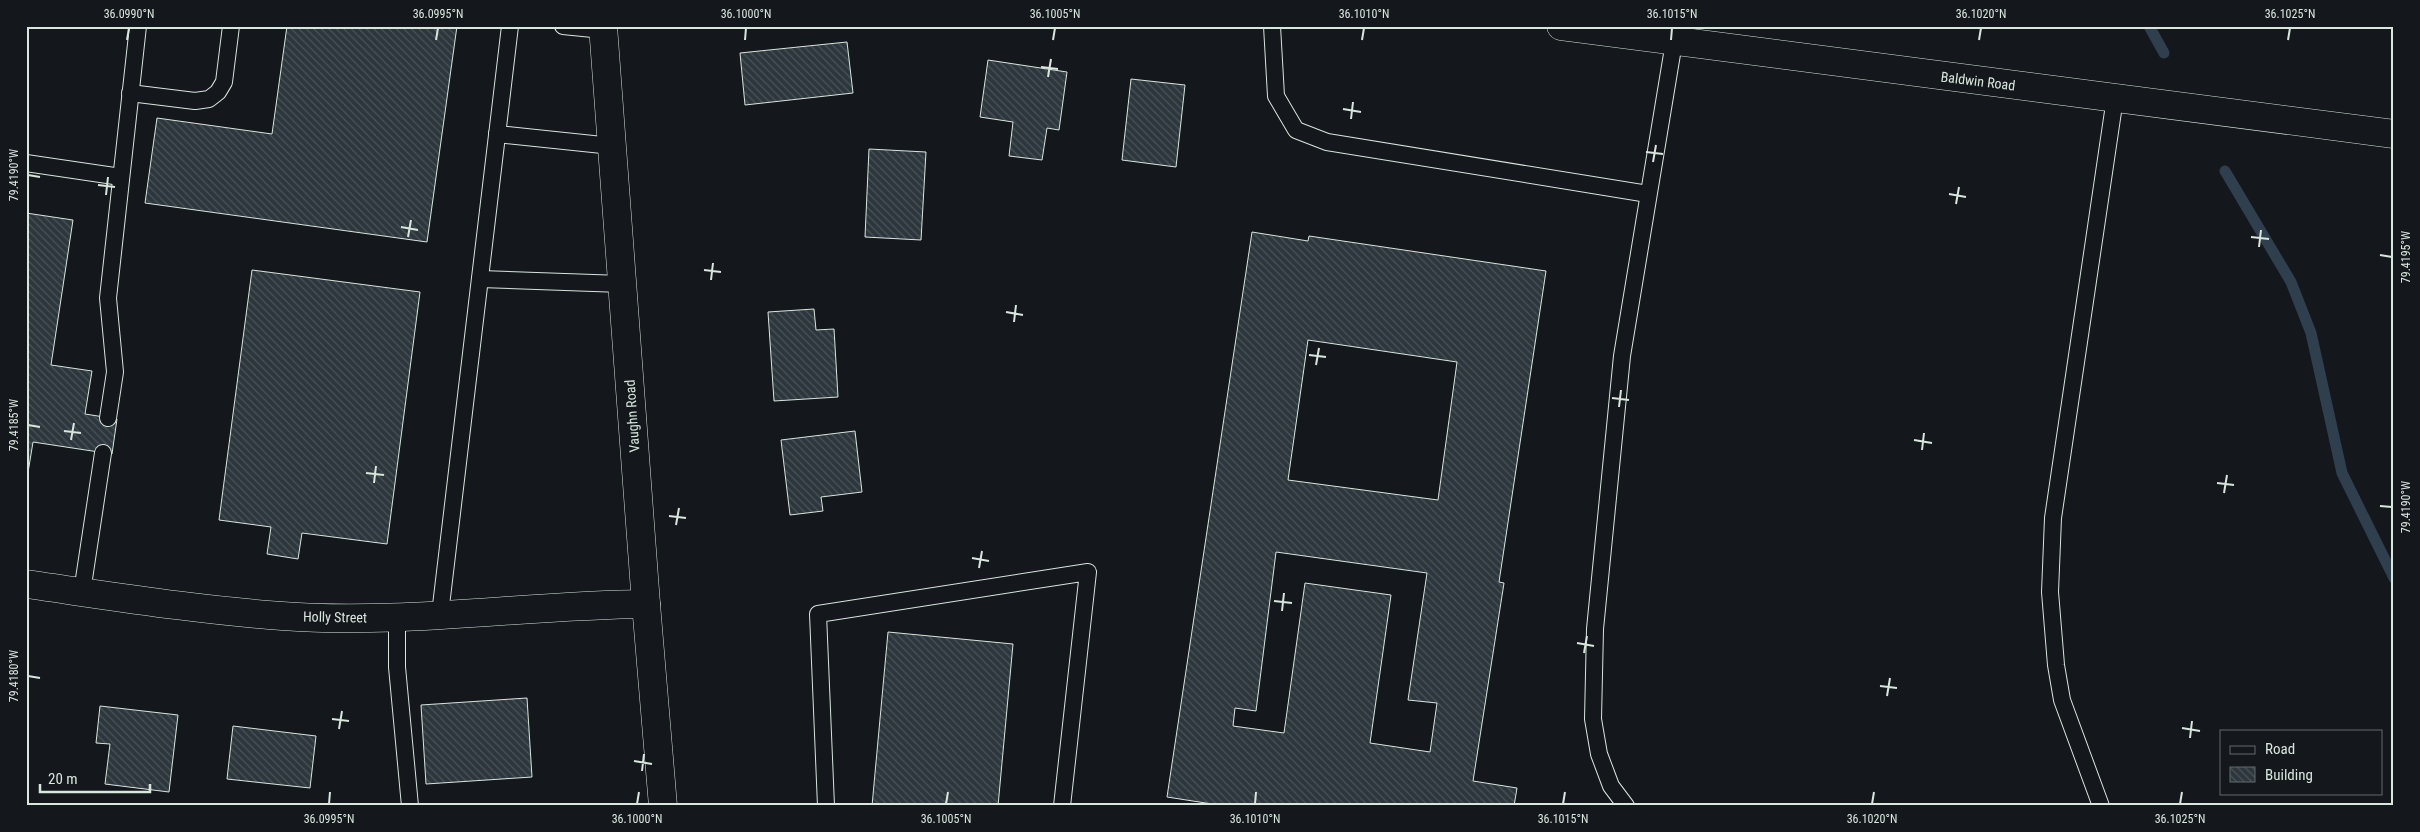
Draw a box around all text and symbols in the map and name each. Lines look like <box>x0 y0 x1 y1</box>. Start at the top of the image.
text: 36.0990°N <box>104 7 154 21</box>
text: 36.0995°N <box>413 7 463 21</box>
text: 36.1000°N <box>721 7 771 21</box>
text: 36.1005°N <box>1030 7 1080 21</box>
text: 36.1010°N <box>1339 7 1389 21</box>
text: 36.1015°N <box>1647 7 1697 21</box>
text: 36.1020°N <box>1956 7 2006 21</box>
text: 36.1025°N <box>2265 7 2315 21</box>
street label: Baldwin Road <box>1940 68 2016 94</box>
text: 79.4190°W <box>7 149 21 201</box>
text: 79.4195°W <box>2399 231 2413 283</box>
street label: Vaughn Road <box>621 379 643 453</box>
text: 79.4185°W <box>7 399 21 451</box>
text: 79.4190°W <box>2399 481 2413 533</box>
street label: Holly Street <box>303 608 367 626</box>
text: 79.4180°W <box>7 650 21 702</box>
legend <box>2220 730 2382 794</box>
text: Road <box>2265 740 2295 758</box>
scale bar <box>40 762 150 794</box>
text: Building <box>2265 766 2313 784</box>
text: 20 m <box>48 770 78 788</box>
text: 36.0995°N <box>304 812 354 826</box>
text: 36.1000°N <box>612 812 662 826</box>
text: 36.1005°N <box>921 812 971 826</box>
text: 36.1010°N <box>1230 812 1280 826</box>
text: 36.1015°N <box>1538 812 1588 826</box>
text: 36.1020°N <box>1847 812 1897 826</box>
text: 36.1025°N <box>2155 812 2205 826</box>

